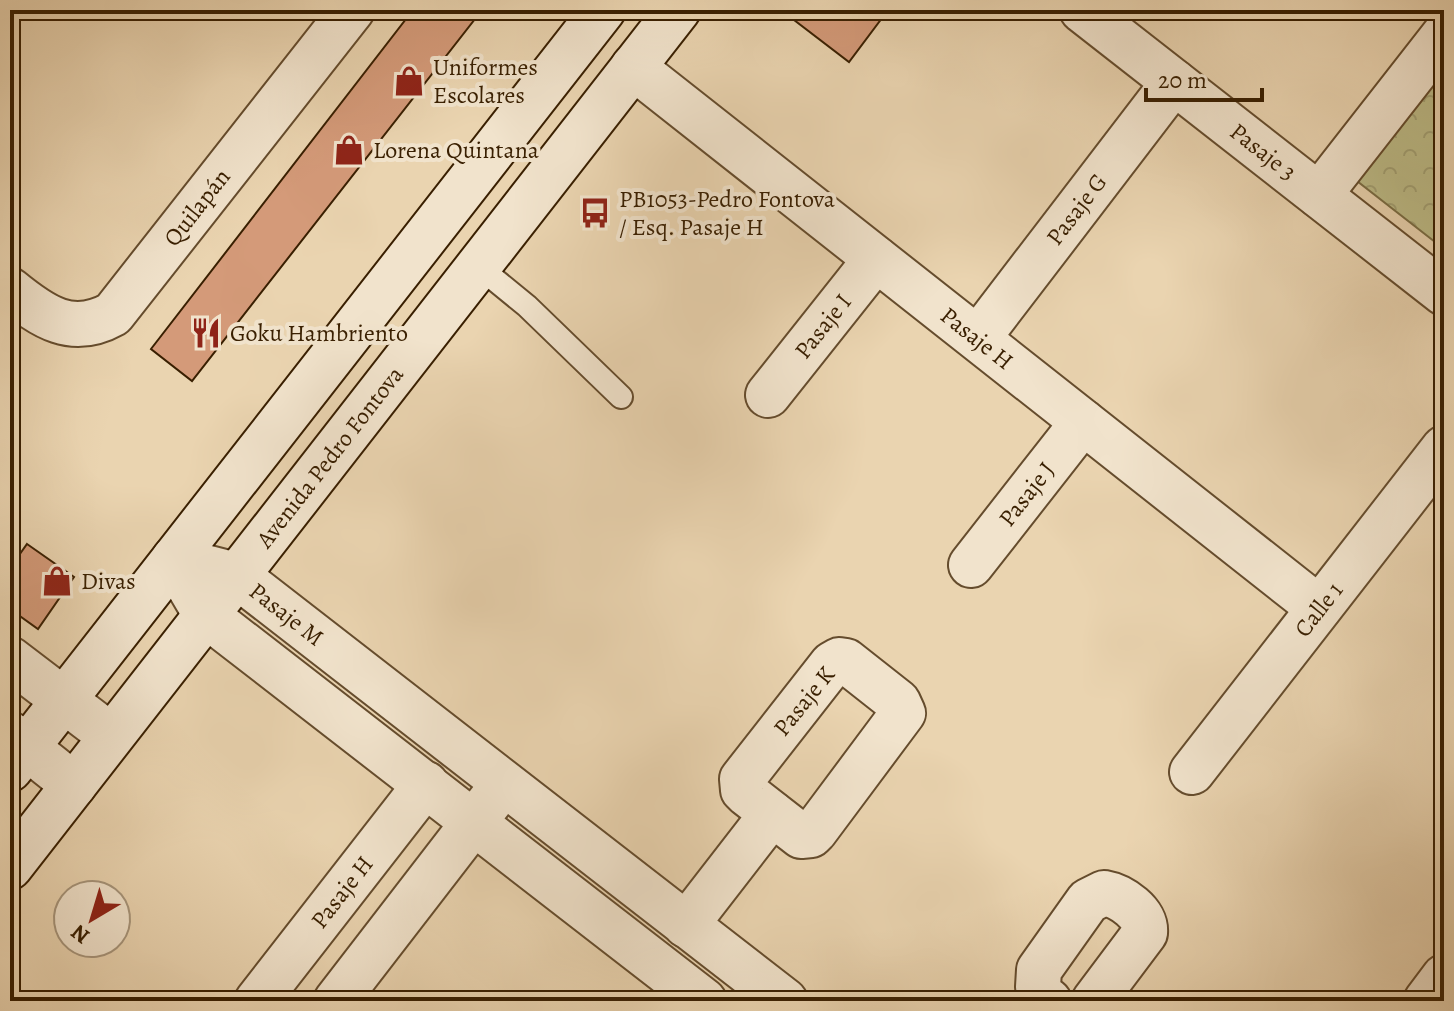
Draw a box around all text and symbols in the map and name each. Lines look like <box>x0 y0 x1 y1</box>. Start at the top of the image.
place label: Uniformes Escolares <box>433 51 538 111</box>
scale bar <box>1146 52 1262 102</box>
shop icon: Uniformes Escolares <box>392 64 426 98</box>
text: 20 m <box>1158 64 1207 96</box>
street label: Pasaje 3 <box>1223 116 1303 188</box>
shop icon: Lorena Quintana <box>332 133 366 167</box>
place label: Lorena Quintana <box>373 134 540 166</box>
street label: Quilapán <box>156 162 237 253</box>
street label: Pasaje G <box>1039 167 1114 252</box>
place label: PB1053-Pedro Fontova / Esq. Pasaje H <box>619 183 836 243</box>
bus stop icon: PB1053-Pedro Fontova / Esq. Pasaje H <box>578 196 612 230</box>
street label: Pasaje I <box>787 287 859 365</box>
street label: Pasaje H <box>934 300 1020 377</box>
restaurant icon: Goku Hambriento <box>189 316 223 350</box>
place label: Goku Hambriento <box>230 317 408 349</box>
street label: Avenida Pedro Fontova <box>248 359 411 555</box>
street label: Pasaje J <box>991 455 1062 533</box>
shop icon: Divas <box>40 564 74 598</box>
place label: Divas <box>81 565 136 597</box>
street label: Pasaje M <box>243 575 331 653</box>
street label: Calle 1 <box>1287 575 1350 644</box>
street label: Pasaje K <box>766 659 842 743</box>
street label: Pasaje H <box>303 849 380 935</box>
north arrow <box>52 879 132 959</box>
text: N <box>65 917 96 951</box>

